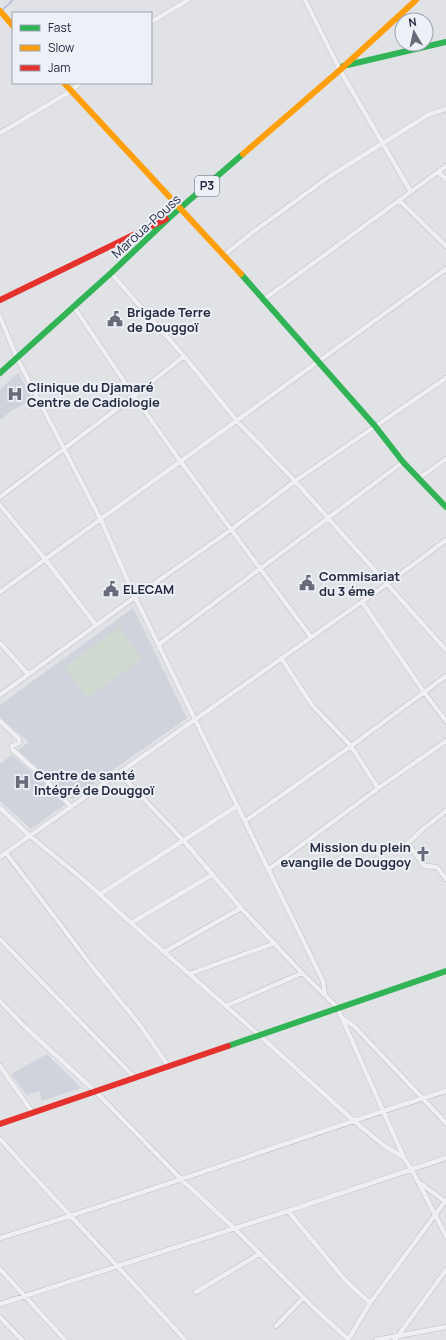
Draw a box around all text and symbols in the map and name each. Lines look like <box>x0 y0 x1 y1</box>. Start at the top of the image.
legend <box>12 12 152 84</box>
north arrow <box>394 12 434 52</box>
text: N <box>407 14 418 30</box>
text: Fast <box>48 19 72 36</box>
text: Slow <box>48 39 74 56</box>
text: Jam <box>48 59 70 76</box>
road number: P3 <box>195 176 219 196</box>
street label: Maroua-Pouss <box>107 190 185 262</box>
place label: Brigade Terre de Douggoï <box>127 303 211 336</box>
public building icon: Brigade Terre de Douggoï <box>106 310 124 328</box>
place label: Clinique du Djamaré Centre de Cadiologie <box>27 378 160 411</box>
hospital icon: Clinique du Djamaré Centre de Cadiologie <box>6 385 24 403</box>
place label: Commisariat du 3 éme <box>319 567 401 600</box>
public building icon: Commisariat du 3 éme <box>298 574 316 592</box>
public building icon: ELECAM <box>102 580 120 598</box>
place label: ELECAM <box>123 580 174 598</box>
place label: Centre de santé Intégré de Douggoï <box>34 766 155 799</box>
hospital icon: Centre de santé Intégré de Douggoï <box>13 773 31 791</box>
place label: Mission du plein evangile de Douggoy <box>281 838 412 871</box>
church icon: Mission du plein evangile de Douggoy <box>414 845 432 863</box>

